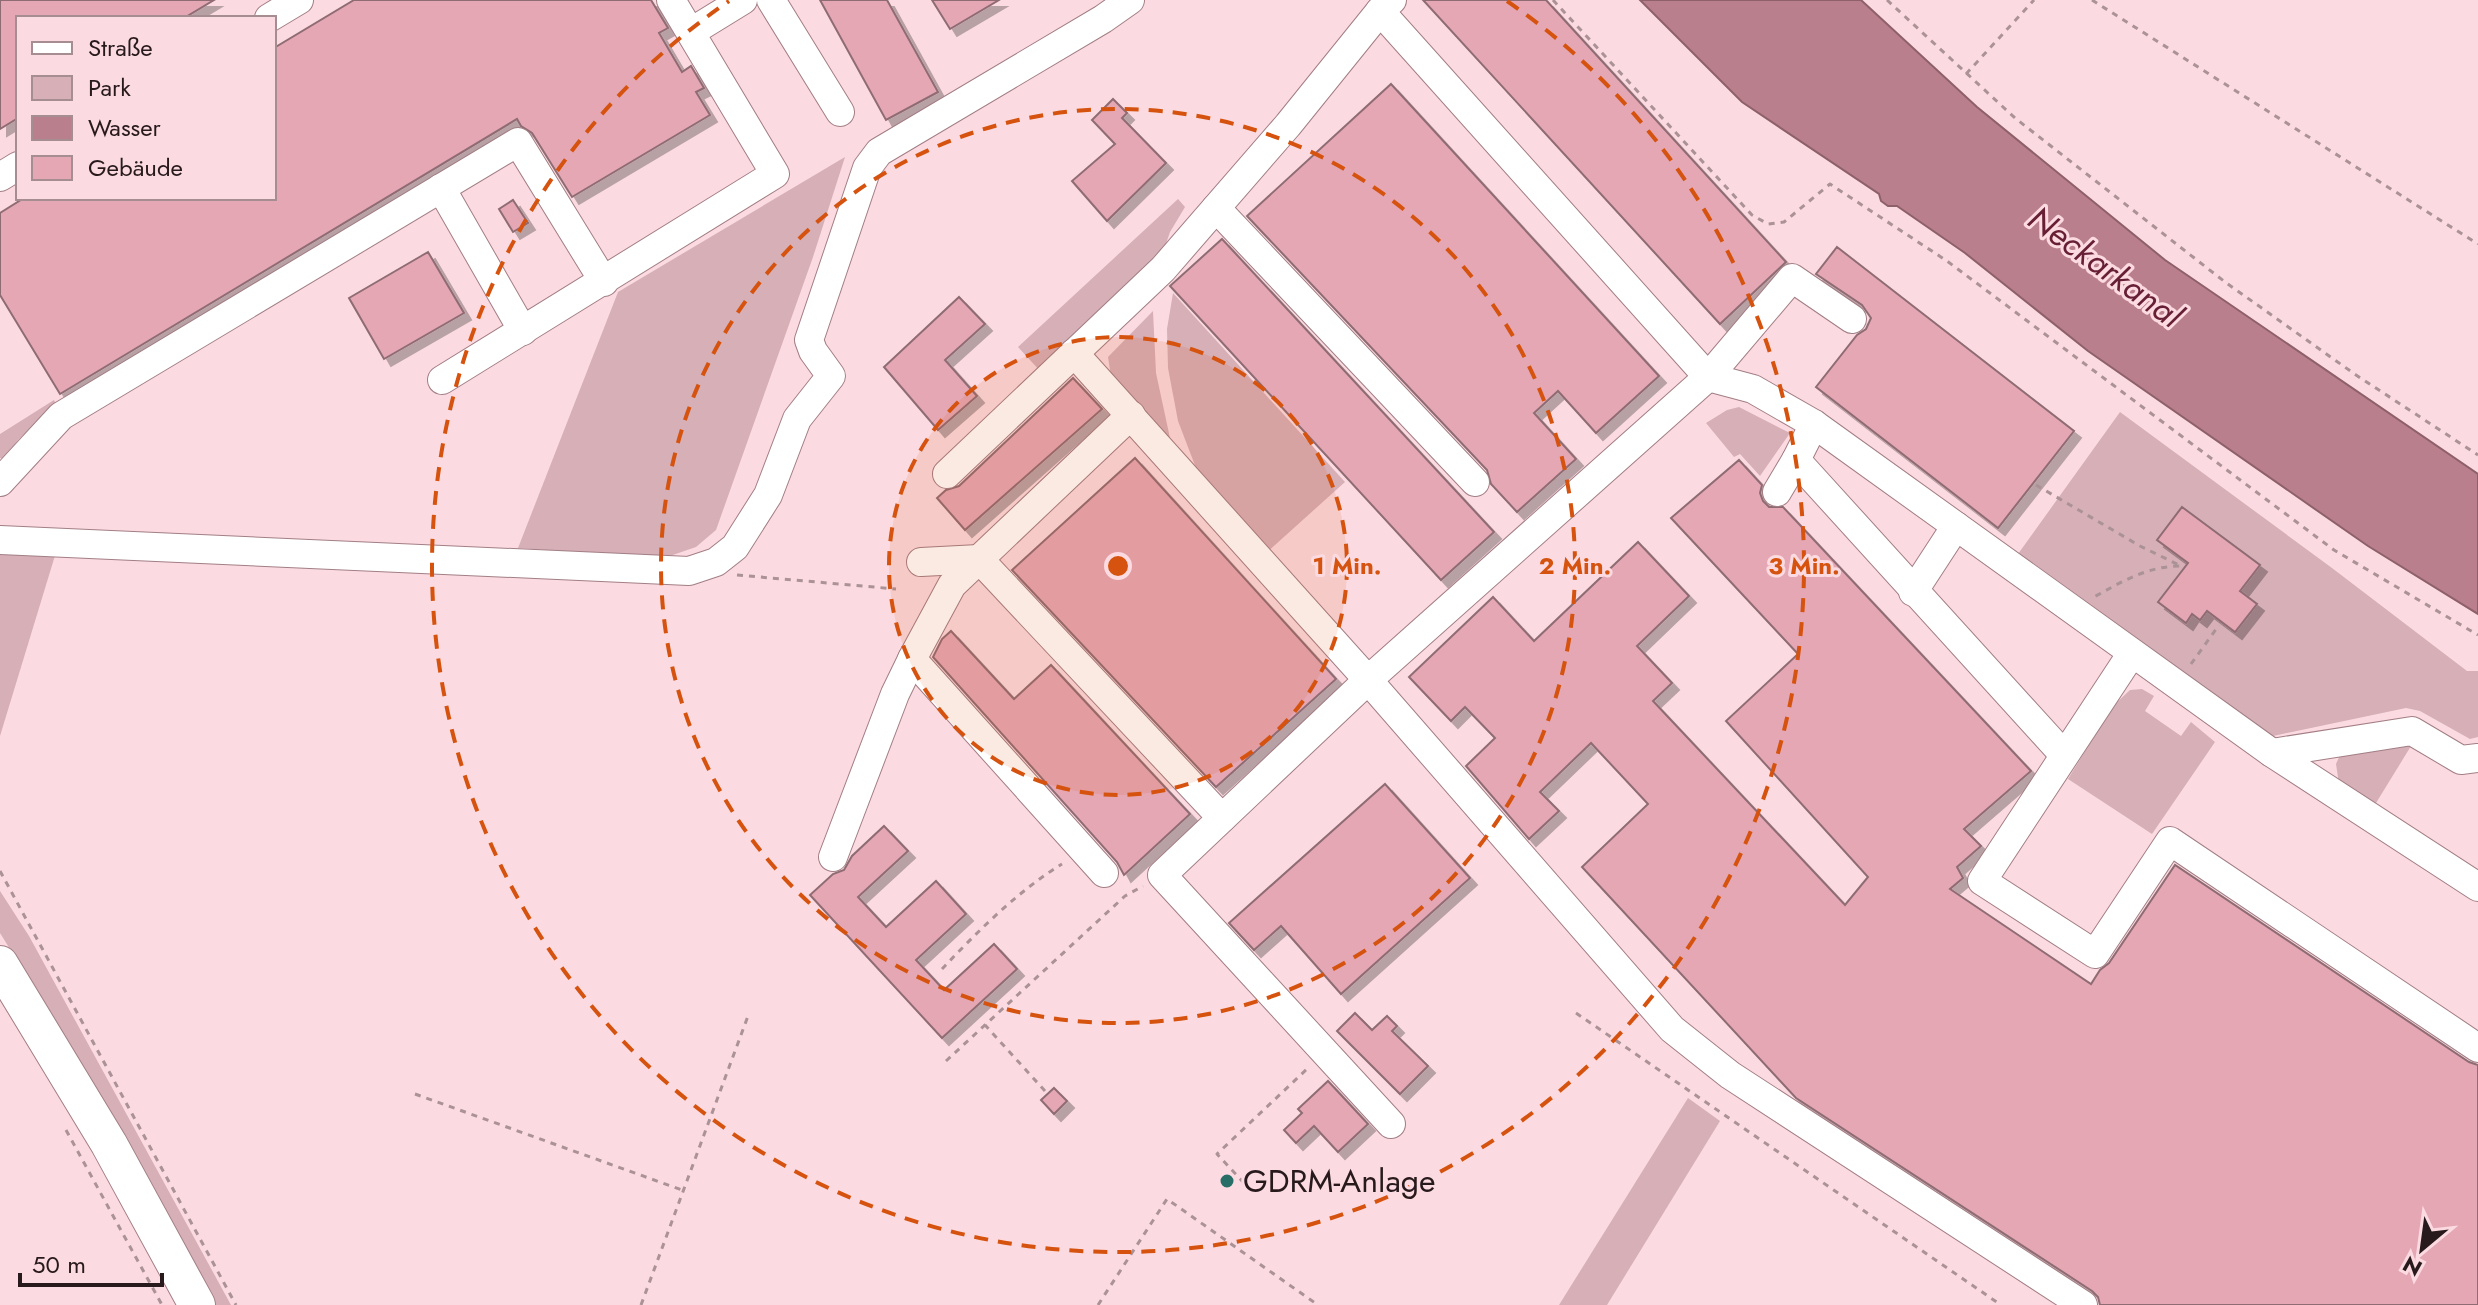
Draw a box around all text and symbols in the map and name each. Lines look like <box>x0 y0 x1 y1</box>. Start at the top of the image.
legend <box>16 16 276 200</box>
text: Straße <box>88 30 153 65</box>
text: Park <box>88 70 131 105</box>
text: Wasser <box>88 110 162 145</box>
text: Gebäude <box>88 150 183 185</box>
water label: Neckarkanal <box>2018 194 2193 341</box>
text: 1 Min. <box>1313 548 1381 583</box>
text: 2 Min. <box>1539 548 1611 583</box>
text: 3 Min. <box>1768 548 1840 583</box>
centre of rings <box>1104 552 1132 580</box>
place label: GDRM-Anlage <box>1243 1158 1436 1204</box>
marker: GDRM-Anlage <box>1218 1172 1236 1190</box>
north arrow <box>2382 1209 2462 1289</box>
scale bar <box>20 1237 162 1287</box>
text: 50 m <box>32 1247 86 1282</box>
text: N <box>2397 1248 2428 1285</box>

